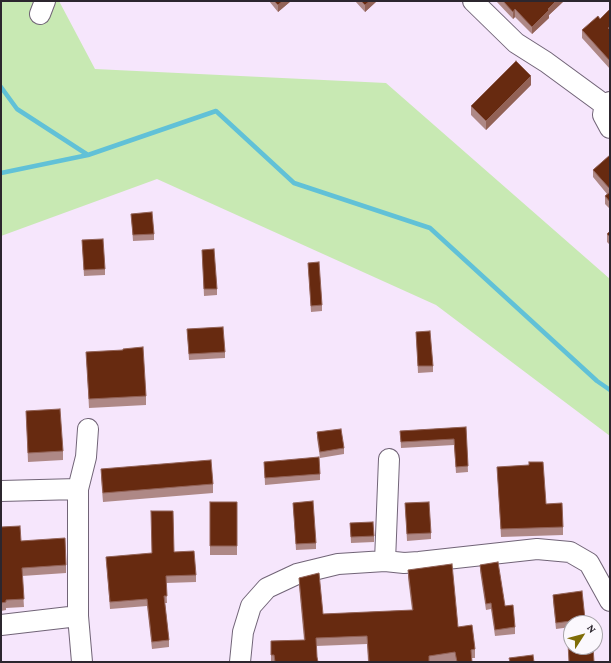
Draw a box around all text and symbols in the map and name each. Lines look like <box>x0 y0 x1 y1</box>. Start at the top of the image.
north arrow <box>563 615 603 655</box>
text: N <box>585 622 599 635</box>

